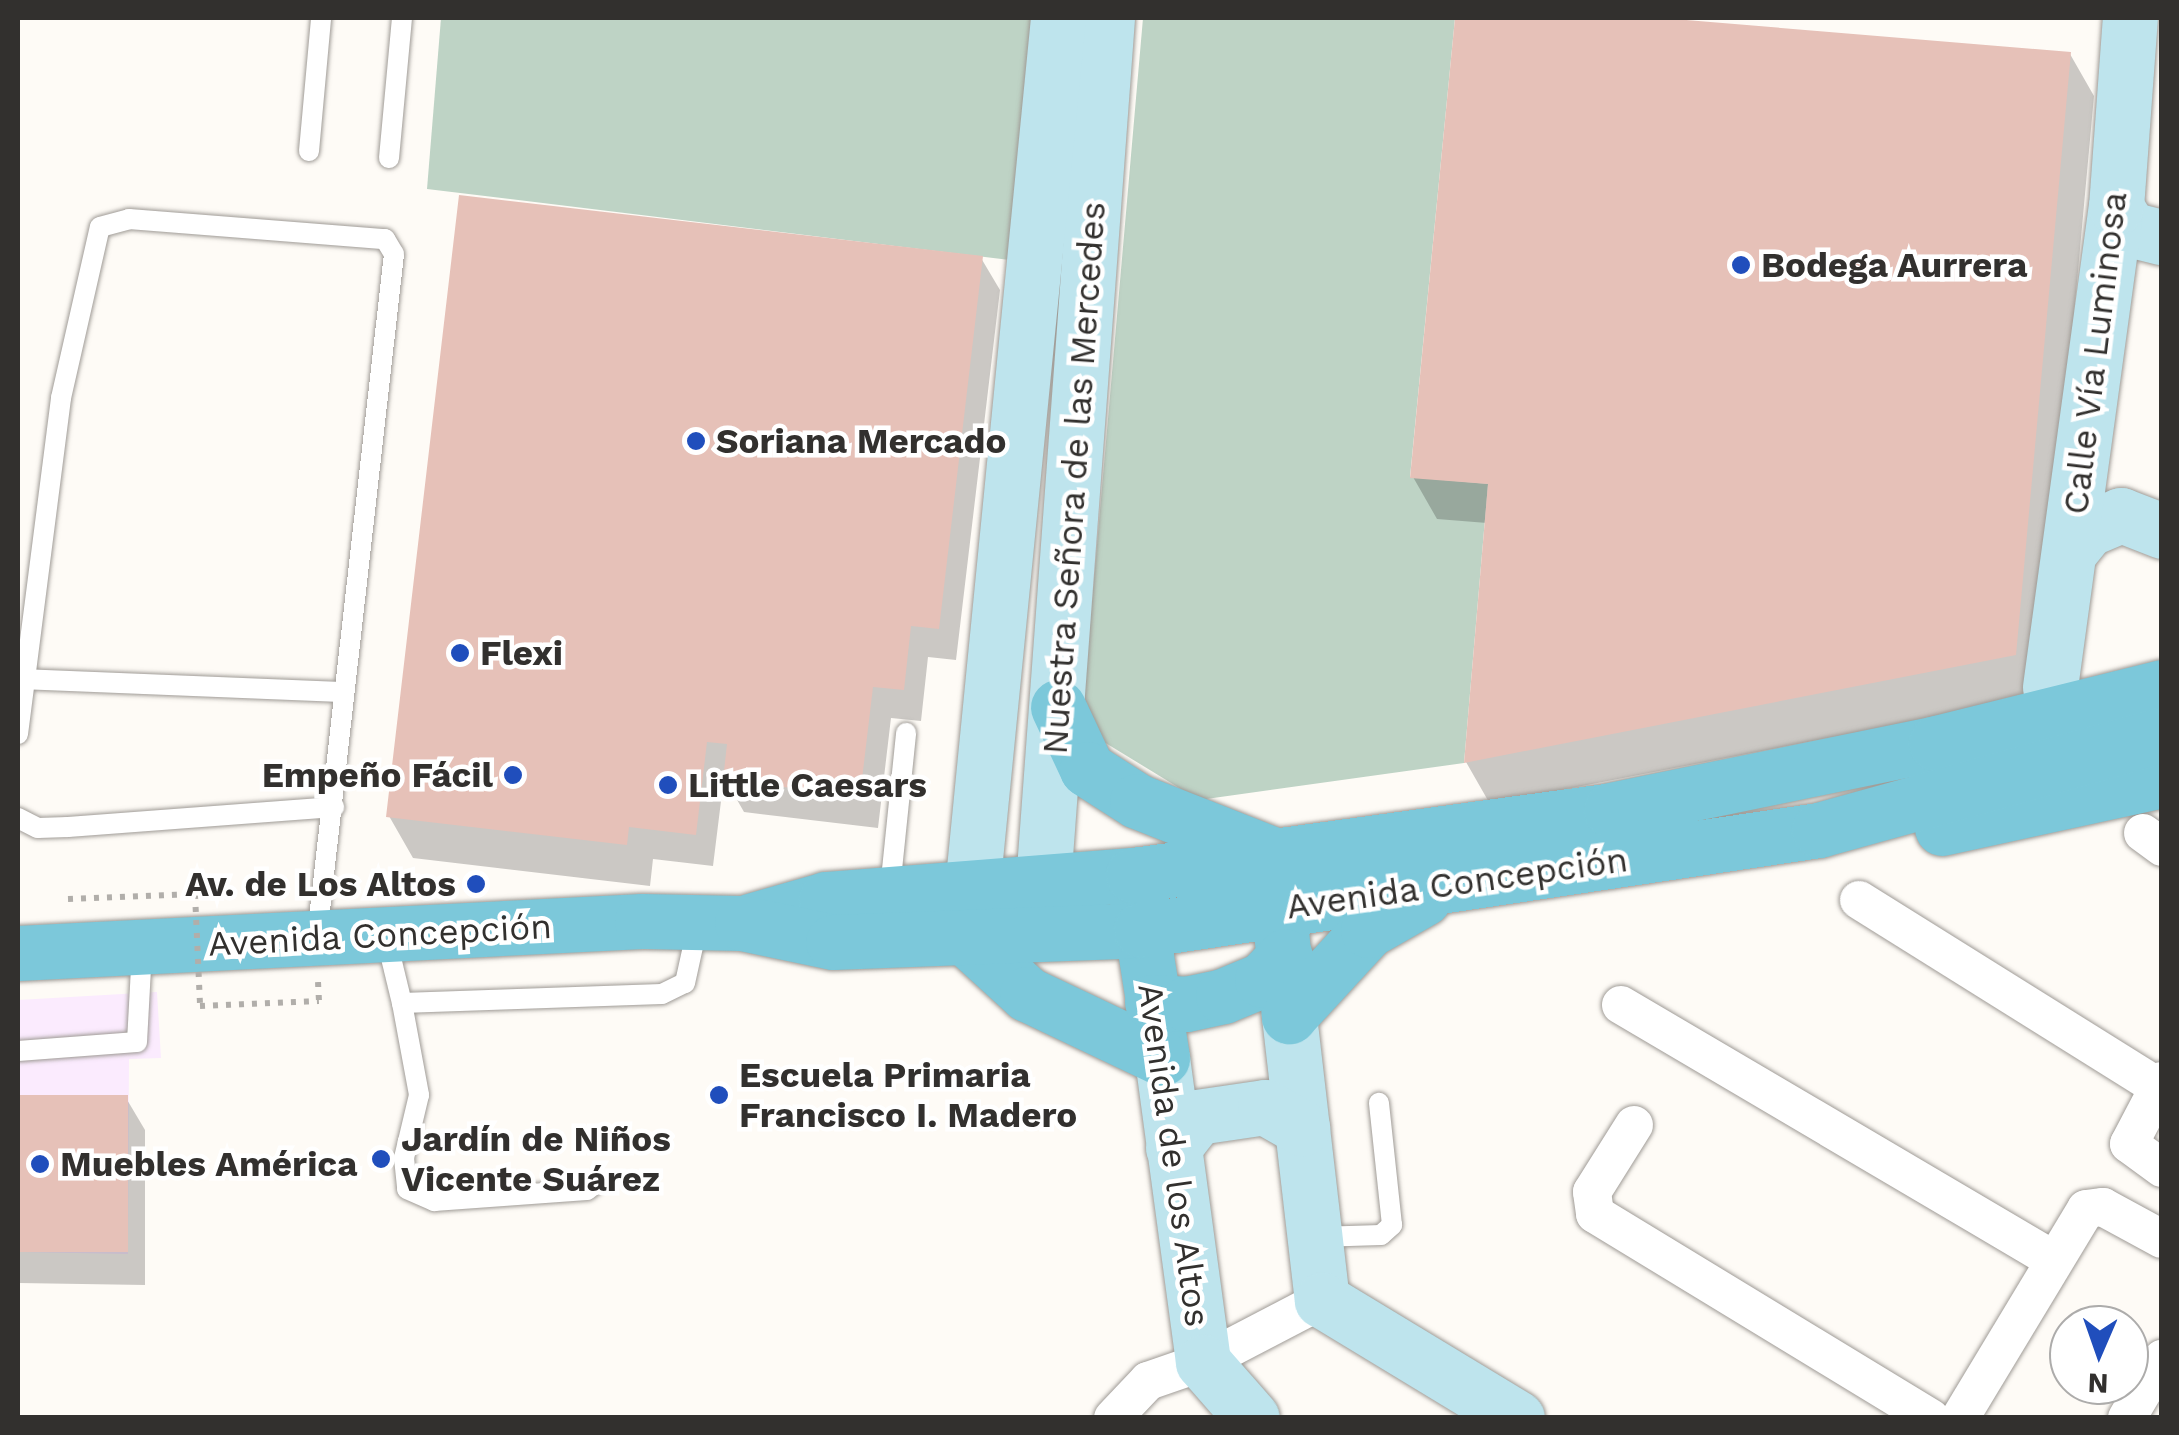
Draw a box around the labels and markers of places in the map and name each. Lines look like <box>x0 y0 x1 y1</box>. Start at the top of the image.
place label: Bodega Aurrera <box>1761 244 2028 286</box>
marker: Bodega Aurrera <box>1730 254 1752 276</box>
place label: Soriana Mercado <box>716 420 1007 462</box>
marker: Soriana Mercado <box>685 430 707 452</box>
place label: Flexi <box>480 632 563 674</box>
marker: Flexi <box>449 642 471 664</box>
place label: Empeño Fácil <box>262 754 493 796</box>
marker: Empeño Fácil <box>502 764 524 786</box>
place label: Little Caesars <box>688 764 927 806</box>
marker: Little Caesars <box>657 774 679 796</box>
place label: Av. de Los Altos <box>184 863 456 905</box>
marker: Av. de Los Altos <box>465 873 487 895</box>
place label: Escuela Primaria Francisco I. Madero <box>739 1054 1077 1136</box>
marker: Escuela Primaria Francisco I. Madero <box>708 1084 730 1106</box>
place label: Jardín de Niños Vicente Suárez <box>401 1118 671 1200</box>
place label: Muebles América <box>60 1143 358 1185</box>
marker: Jardín de Niños Vicente Suárez <box>370 1148 392 1170</box>
marker: Muebles América <box>29 1153 51 1175</box>

